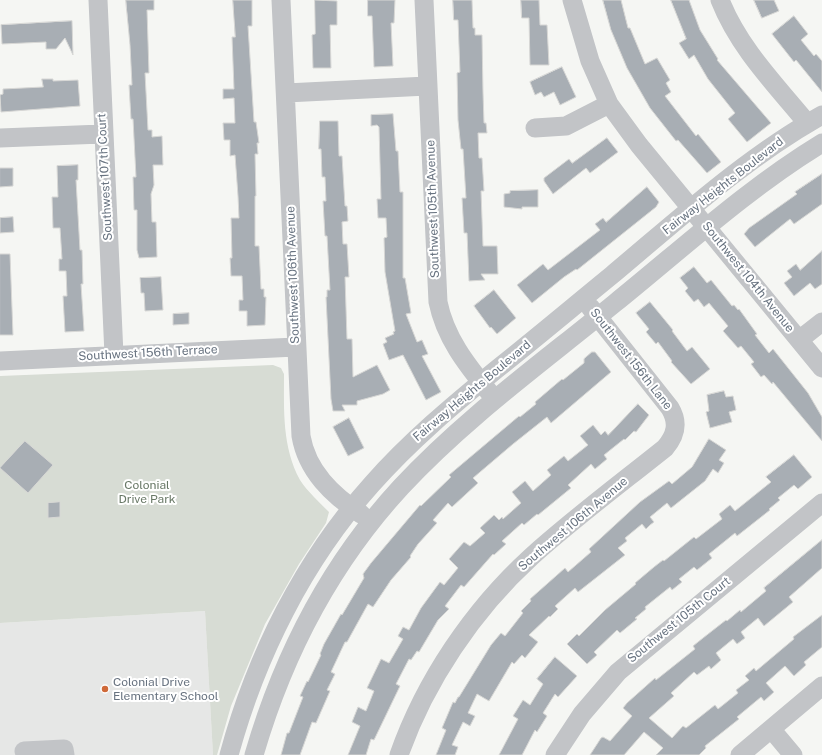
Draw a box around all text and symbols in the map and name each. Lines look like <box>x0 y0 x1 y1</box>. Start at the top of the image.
street label: Southwest 107th Court <box>94 113 116 241</box>
street label: Fairway Heights Boulevard <box>660 134 786 238</box>
street label: Southwest 105th Avenue <box>423 140 443 278</box>
street label: Southwest 106th Avenue <box>283 206 303 344</box>
street label: Southwest 104th Avenue <box>699 219 797 335</box>
street label: Southwest 156th Lane <box>587 306 675 412</box>
street label: Fairway Heights Boulevard <box>410 337 534 445</box>
street label: Southwest 156th Terrace <box>78 342 218 364</box>
street label: Southwest 106th Avenue <box>516 474 630 574</box>
park label: Colonial Drive Park <box>118 478 176 506</box>
street label: Southwest 105th Court <box>625 574 733 666</box>
place label: Colonial Drive Elementary School <box>113 675 218 703</box>
marker: Colonial Drive Elementary School <box>100 684 110 694</box>

